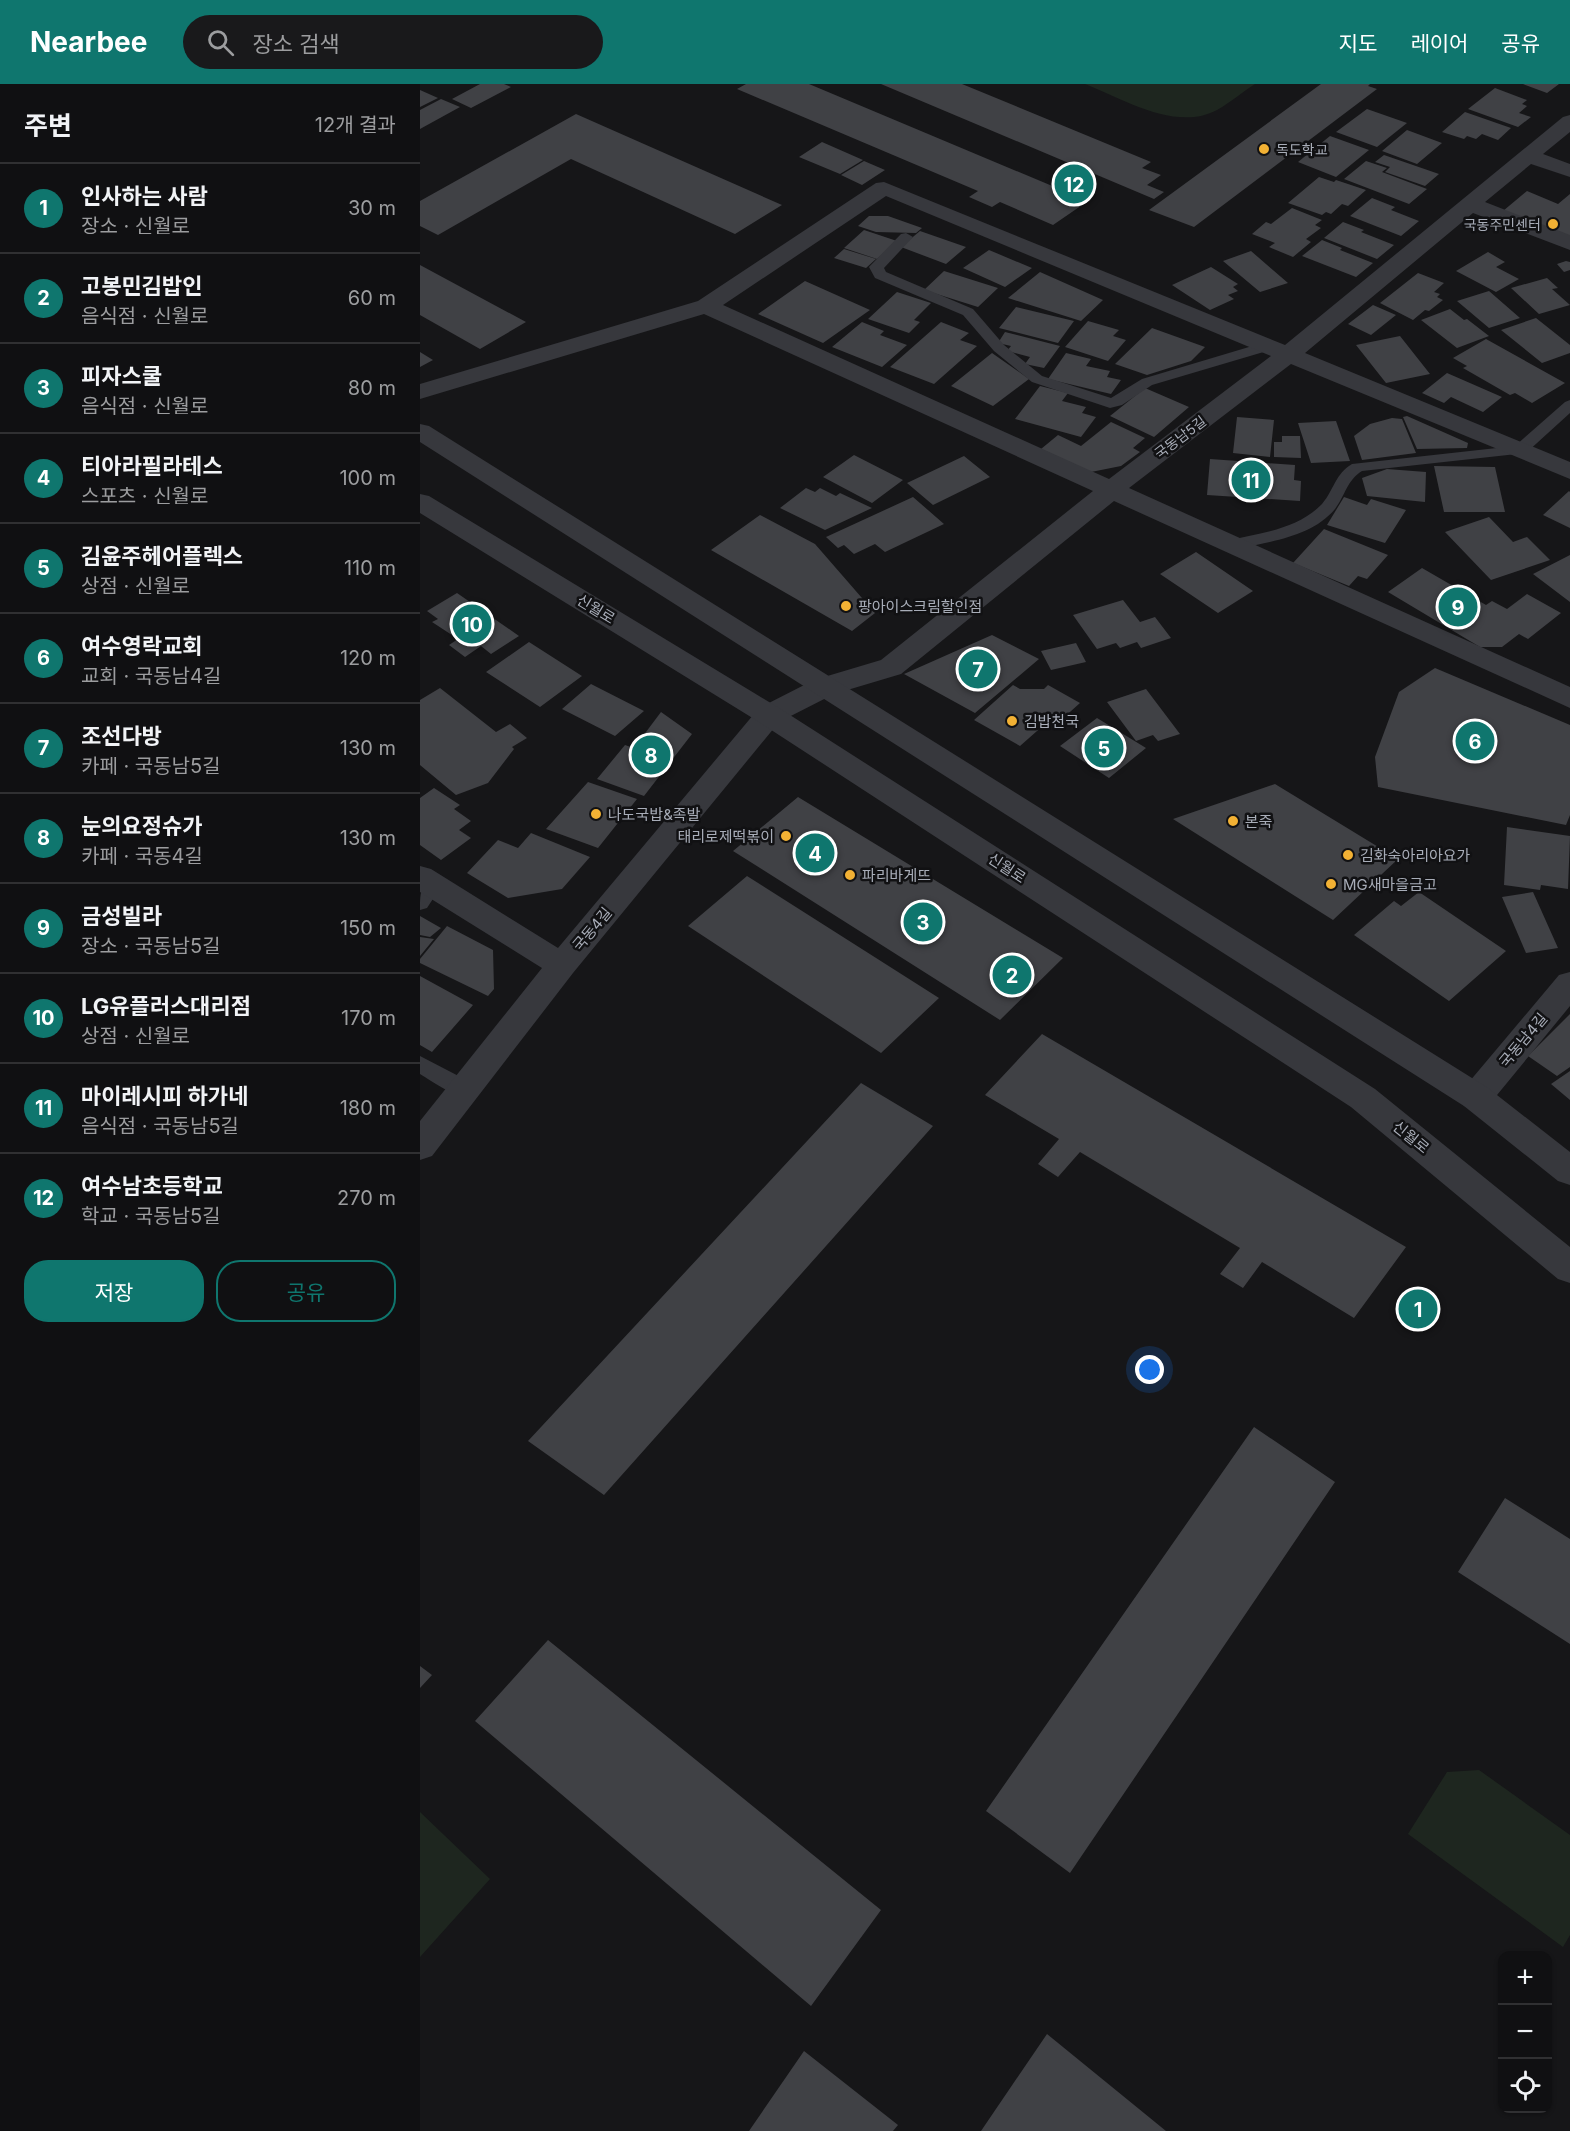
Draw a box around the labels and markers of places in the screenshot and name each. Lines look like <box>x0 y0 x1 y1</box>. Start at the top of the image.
place label: 독도학교 <box>1276 141 1328 158</box>
marker: 독도학교 <box>1257 142 1271 156</box>
pin: 12 <box>1054 162 1094 206</box>
place label: 국동주민센터 <box>1464 216 1541 233</box>
marker: 국동주민센터 <box>1546 217 1560 231</box>
pin: 11 <box>1232 458 1270 502</box>
pin: 9 <box>1438 584 1478 630</box>
place label: 팡아이스크림할인점 <box>858 597 982 616</box>
marker: 팡아이스크림할인점 <box>839 599 853 613</box>
pin: 10 <box>452 602 492 646</box>
pin: 7 <box>958 646 998 692</box>
place label: 김밥천국 <box>1024 712 1079 731</box>
marker: 김밥천국 <box>1005 714 1019 728</box>
pin: 6 <box>1456 718 1494 764</box>
pin: 5 <box>1084 726 1124 770</box>
pin: 8 <box>632 732 670 778</box>
place label: 나도국밥&족발 <box>608 805 701 824</box>
marker: 나도국밥&족발 <box>589 807 603 821</box>
place label: 본죽 <box>1245 812 1273 831</box>
marker: 본죽 <box>1226 814 1240 828</box>
place label: 태리로제떡볶이 <box>677 827 774 846</box>
marker: 태리로제떡볶이 <box>779 829 793 843</box>
pin: 4 <box>796 830 834 876</box>
place label: 김화숙아리아요가 <box>1360 846 1471 865</box>
marker: 김화숙아리아요가 <box>1341 848 1355 862</box>
place label: 파리바게뜨 <box>862 866 931 885</box>
marker: 파리바게뜨 <box>843 868 857 882</box>
place label: MG새마을금고 <box>1343 875 1437 894</box>
marker: MG새마을금고 <box>1324 877 1338 891</box>
pin: 3 <box>904 900 942 944</box>
pin: 2 <box>992 952 1032 998</box>
pin: 1 <box>1398 1286 1438 1332</box>

